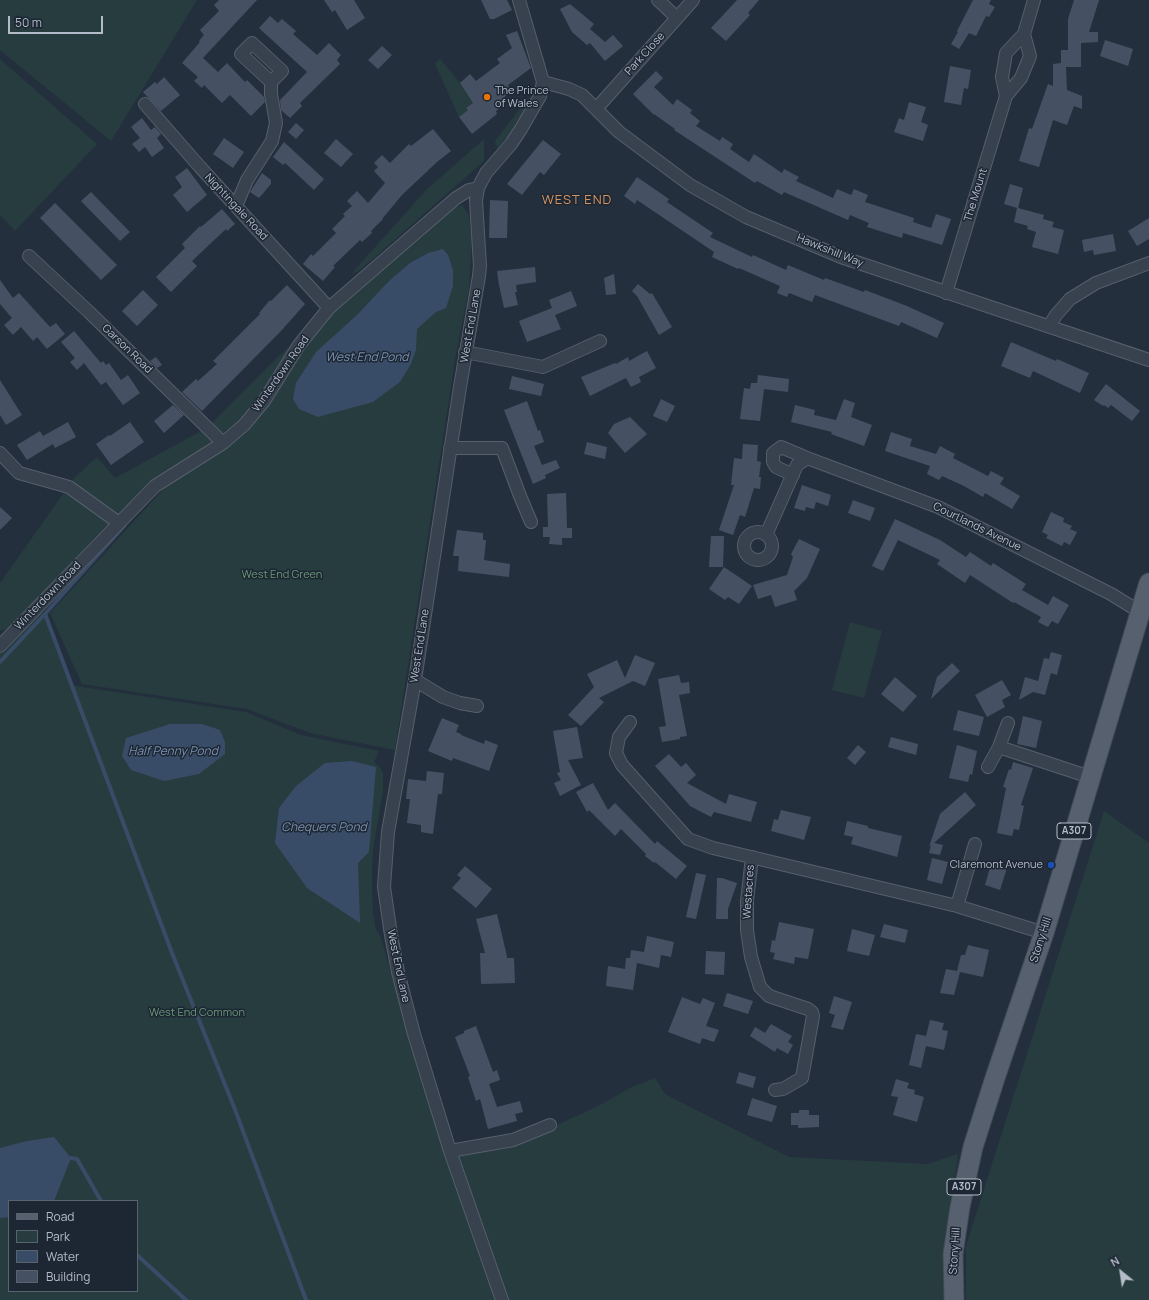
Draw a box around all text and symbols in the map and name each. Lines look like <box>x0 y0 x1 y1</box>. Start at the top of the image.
scale bar <box>10 8 105 34</box>
text: 50 m <box>15 14 42 31</box>
street label: Park Close <box>622 30 668 78</box>
place label: The Prince of Wales <box>495 84 549 110</box>
marker: The Prince of Wales <box>482 92 492 102</box>
street label: The Mount <box>962 167 990 223</box>
street label: Nightingale Road <box>202 171 270 243</box>
district label: WEST END <box>542 192 612 208</box>
street label: Hawkshill Way <box>795 232 865 270</box>
street label: West End Lane <box>458 288 484 364</box>
street label: Garson Road <box>99 322 155 376</box>
street label: Winterdown Road <box>250 333 312 415</box>
water label: West End Pond <box>326 351 408 365</box>
street label: Courtlands Avenue <box>931 500 1023 554</box>
street label: Winterdown Road <box>12 559 84 633</box>
park label: West End Green <box>242 568 322 582</box>
street label: West End Lane <box>408 608 432 684</box>
water label: Half Penny Pond <box>128 745 218 759</box>
water label: Chequers Pond <box>281 821 367 835</box>
road number: A307 <box>1057 823 1091 839</box>
place label: Claremont Avenue <box>950 858 1043 872</box>
marker: Claremont Avenue <box>1046 860 1056 870</box>
street label: Westacres <box>741 864 757 920</box>
street label: Stony Hill <box>1027 916 1055 964</box>
street label: West End Lane <box>384 928 412 1004</box>
park label: West End Common <box>149 1006 245 1020</box>
road number: A307 <box>947 1179 981 1195</box>
legend <box>8 1200 138 1292</box>
text: Road <box>46 1208 74 1225</box>
street label: Stony Hill <box>947 1227 963 1275</box>
text: Park <box>46 1228 70 1245</box>
text: Water <box>46 1248 79 1265</box>
north arrow <box>1101 1252 1141 1292</box>
text: N <box>1108 1253 1122 1270</box>
text: Building <box>46 1268 90 1285</box>

